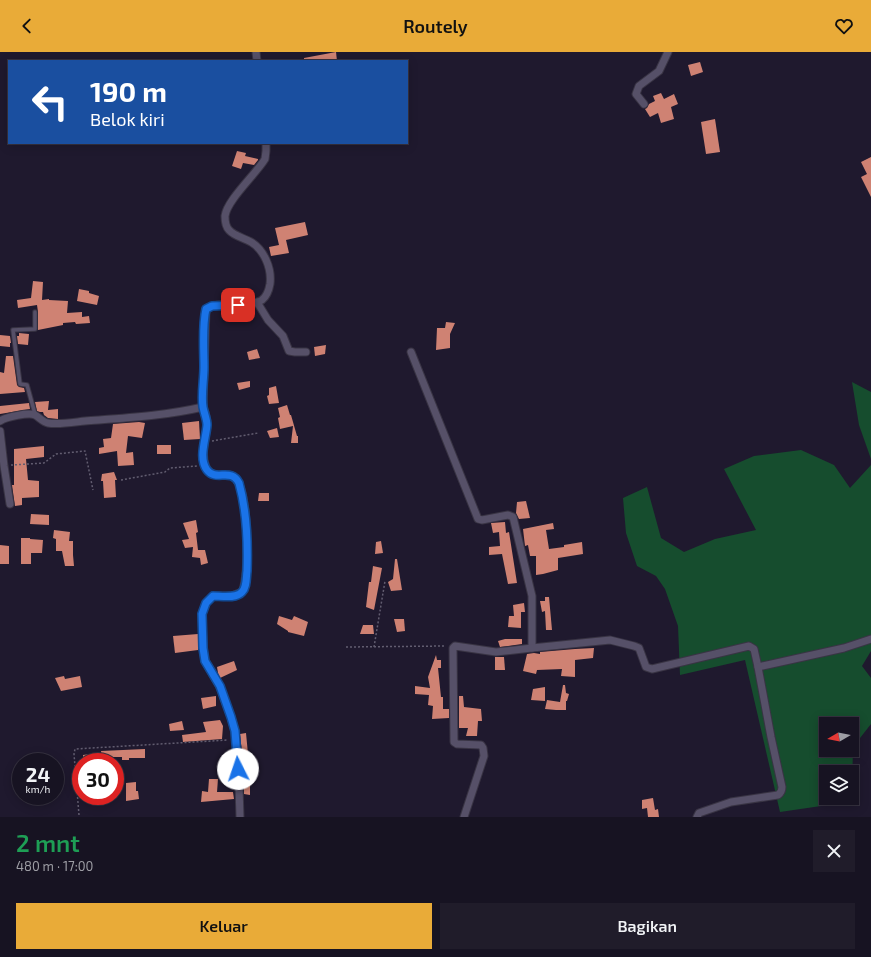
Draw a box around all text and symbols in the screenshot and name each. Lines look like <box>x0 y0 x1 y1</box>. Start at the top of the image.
icon: back <box>16 15 38 37</box>
text: Routely <box>403 15 468 37</box>
icon: heart <box>833 15 855 37</box>
text: 190 m <box>90 74 167 108</box>
icon: left <box>24 76 76 128</box>
text: Belok kiri <box>90 108 165 130</box>
pin <box>221 288 255 322</box>
icon: arrive <box>227 294 249 316</box>
north arrow <box>819 717 859 757</box>
map controls <box>819 717 859 805</box>
position arrow <box>217 748 259 790</box>
speed limit sign: 30 <box>72 753 124 805</box>
text: 24 <box>26 762 50 786</box>
button: layers <box>819 765 859 805</box>
text: km/h <box>26 783 50 795</box>
text: 2 mnt <box>16 828 80 857</box>
button: close <box>813 830 855 872</box>
text: 480 m · 17:00 <box>16 858 93 874</box>
button: Keluar <box>16 903 432 949</box>
button: Bagikan <box>440 903 855 949</box>

